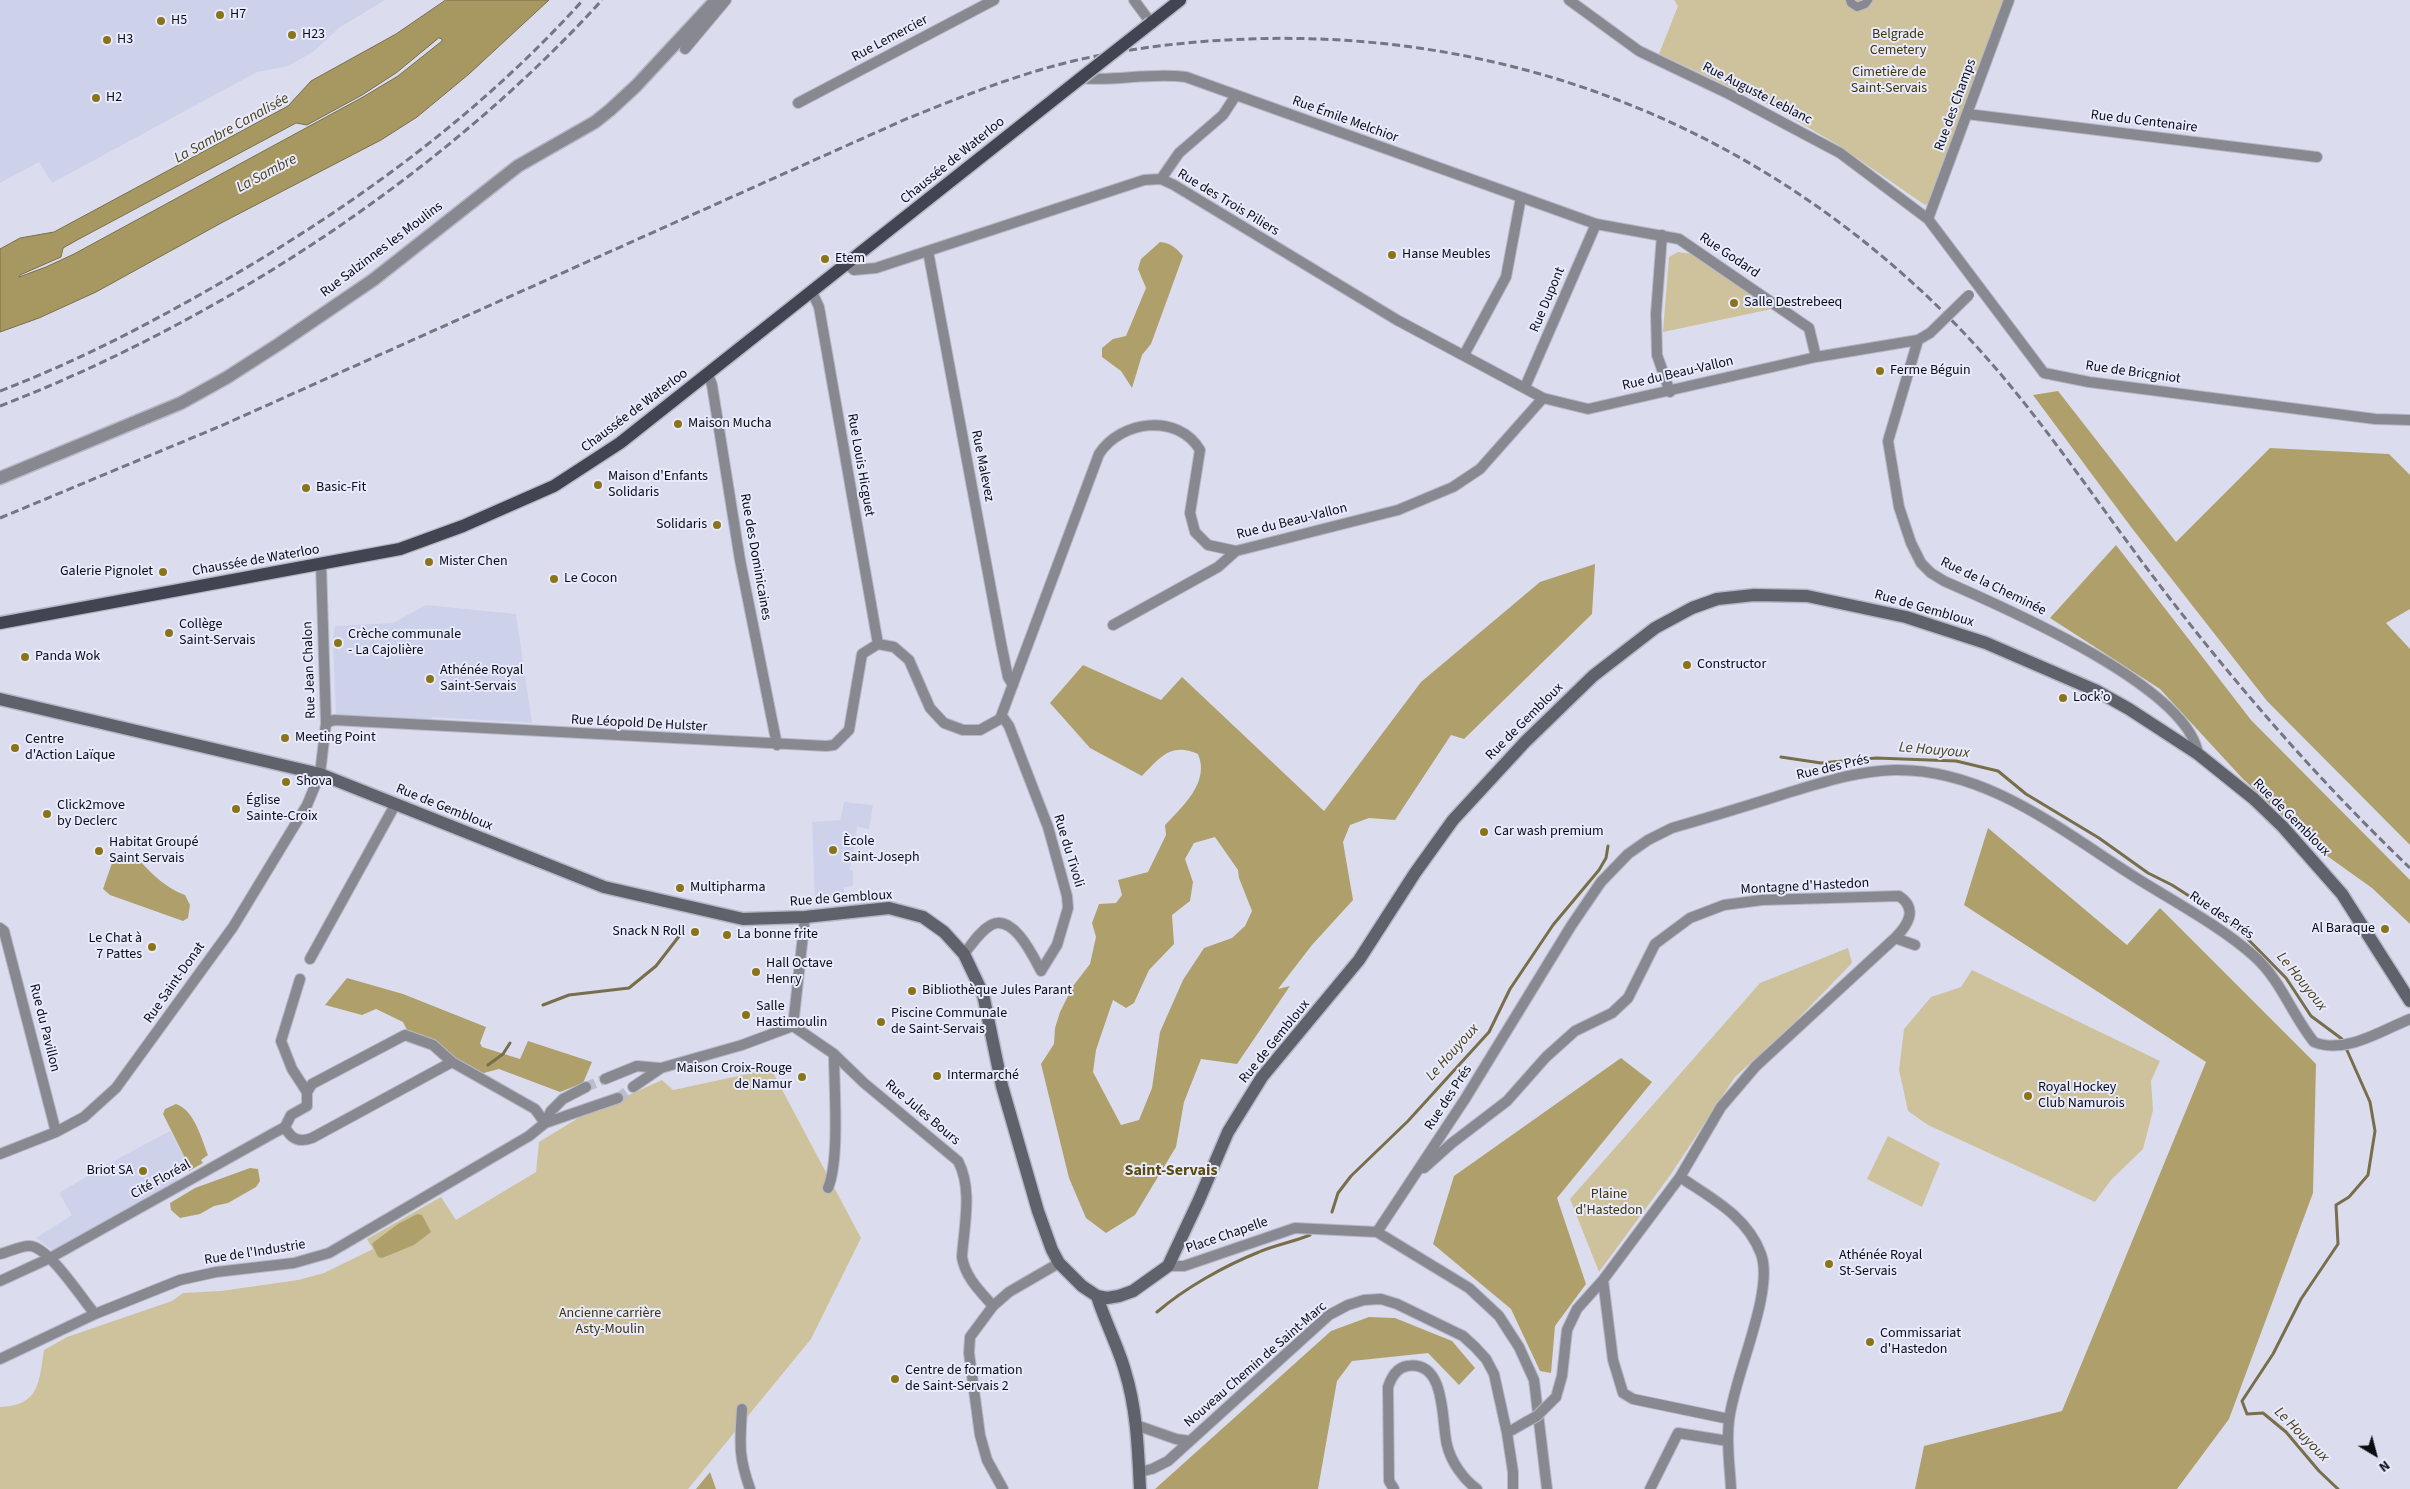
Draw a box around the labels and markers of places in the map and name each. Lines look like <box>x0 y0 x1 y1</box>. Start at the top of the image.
place label: H7 <box>230 7 246 23</box>
marker: H7 <box>214 9 226 21</box>
place label: H5 <box>171 13 187 29</box>
marker: H5 <box>155 15 167 27</box>
place label: H23 <box>302 27 325 43</box>
marker: H23 <box>286 29 298 41</box>
place label: H3 <box>117 32 133 48</box>
marker: H3 <box>101 34 113 46</box>
place label: H2 <box>106 90 122 106</box>
marker: H2 <box>90 92 102 104</box>
place label: Hanse Meubles <box>1402 247 1490 263</box>
marker: Hanse Meubles <box>1386 249 1398 261</box>
place label: Etem <box>835 251 865 267</box>
marker: Etem <box>819 253 831 265</box>
place label: Salle Destrebeeq <box>1744 295 1842 311</box>
marker: Salle Destrebeeq <box>1728 297 1740 309</box>
place label: Ferme Béguin <box>1890 363 1971 379</box>
marker: Ferme Béguin <box>1874 365 1886 377</box>
place label: Maison Mucha <box>688 416 771 432</box>
marker: Maison Mucha <box>672 418 684 430</box>
place label: Maison d'Enfants Solidaris <box>608 469 708 502</box>
marker: Maison d'Enfants Solidaris <box>592 479 604 491</box>
place label: Basic-Fit <box>316 480 366 496</box>
marker: Basic-Fit <box>300 482 312 494</box>
place label: Solidaris <box>656 517 707 533</box>
marker: Solidaris <box>711 519 723 531</box>
place label: Mister Chen <box>439 554 508 570</box>
marker: Mister Chen <box>423 556 435 568</box>
place label: Galerie Pignolet <box>60 564 153 580</box>
marker: Galerie Pignolet <box>157 566 169 578</box>
place label: Le Cocon <box>564 571 617 587</box>
marker: Le Cocon <box>548 573 560 585</box>
place label: Collège Saint-Servais <box>179 617 255 650</box>
marker: Collège Saint-Servais <box>163 627 175 639</box>
place label: Crèche communale - La Cajolière <box>348 627 461 660</box>
marker: Crèche communale - La Cajolière <box>332 637 344 649</box>
place label: Panda Wok <box>35 649 100 665</box>
marker: Panda Wok <box>19 651 31 663</box>
place label: Constructor <box>1697 657 1766 673</box>
marker: Constructor <box>1681 659 1693 671</box>
place label: Athénée Royal Saint-Servais <box>440 663 523 696</box>
marker: Athénée Royal Saint-Servais <box>424 673 436 685</box>
place label: Lock’o <box>2073 690 2111 706</box>
marker: Lock’o <box>2057 692 2069 704</box>
place label: Meeting Point <box>295 730 376 746</box>
place label: Centre d'Action Laïque <box>25 732 115 764</box>
marker: Meeting Point <box>279 732 291 744</box>
marker: Centre d'Action Laïque <box>9 742 21 754</box>
place label: Shova <box>296 774 332 790</box>
marker: Shova <box>280 776 292 788</box>
place label: Église Sainte-Croix <box>246 793 318 826</box>
place label: Click2move by Declerc <box>57 798 125 830</box>
marker: Église Sainte-Croix <box>230 803 242 815</box>
marker: Click2move by Declerc <box>41 808 53 820</box>
place label: Car wash premium <box>1494 824 1604 840</box>
marker: Car wash premium <box>1478 826 1490 838</box>
place label: Ècole Saint-Joseph <box>843 834 920 866</box>
place label: Habitat Groupé Saint Servais <box>109 835 198 868</box>
marker: Ècole Saint-Joseph <box>827 844 839 856</box>
marker: Habitat Groupé Saint Servais <box>93 845 105 857</box>
place label: Multipharma <box>690 880 766 896</box>
marker: Multipharma <box>674 882 686 894</box>
place label: Al Baraque <box>2312 921 2375 937</box>
marker: Al Baraque <box>2379 923 2391 935</box>
place label: Snack N Roll <box>612 924 685 940</box>
marker: Snack N Roll <box>689 926 701 938</box>
place label: La bonne frite <box>737 927 818 943</box>
marker: La bonne frite <box>721 929 733 941</box>
place label: Le Chat à 7 Pattes <box>89 931 142 964</box>
marker: Le Chat à 7 Pattes <box>146 941 158 953</box>
place label: Hall Octave Henry <box>766 956 833 989</box>
marker: Hall Octave Henry <box>750 966 762 978</box>
place label: Bibliothèque Jules Parant <box>922 983 1072 999</box>
marker: Bibliothèque Jules Parant <box>906 985 918 997</box>
place label: Salle Hastimoulin <box>756 999 827 1032</box>
place label: Piscine Communale de Saint-Servais <box>891 1006 1007 1038</box>
marker: Salle Hastimoulin <box>740 1009 752 1021</box>
marker: Piscine Communale de Saint-Servais <box>875 1016 887 1028</box>
place label: Maison Croix-Rouge de Namur <box>676 1061 792 1094</box>
place label: Intermarché <box>947 1068 1019 1084</box>
marker: Intermarché <box>931 1070 943 1082</box>
marker: Maison Croix-Rouge de Namur <box>796 1071 808 1083</box>
place label: Royal Hockey Club Namurois <box>2038 1080 2125 1112</box>
marker: Royal Hockey Club Namurois <box>2022 1090 2034 1102</box>
place label: Briot SA <box>87 1163 133 1179</box>
marker: Briot SA <box>137 1165 149 1177</box>
place label: Athénée Royal St-Servais <box>1839 1248 1922 1280</box>
marker: Athénée Royal St-Servais <box>1823 1258 1835 1270</box>
place label: Commissariat d'Hastedon <box>1880 1326 1961 1358</box>
marker: Commissariat d'Hastedon <box>1864 1336 1876 1348</box>
place label: Centre de formation de Saint-Servais 2 <box>905 1363 1023 1395</box>
marker: Centre de formation de Saint-Servais 2 <box>889 1373 901 1385</box>

